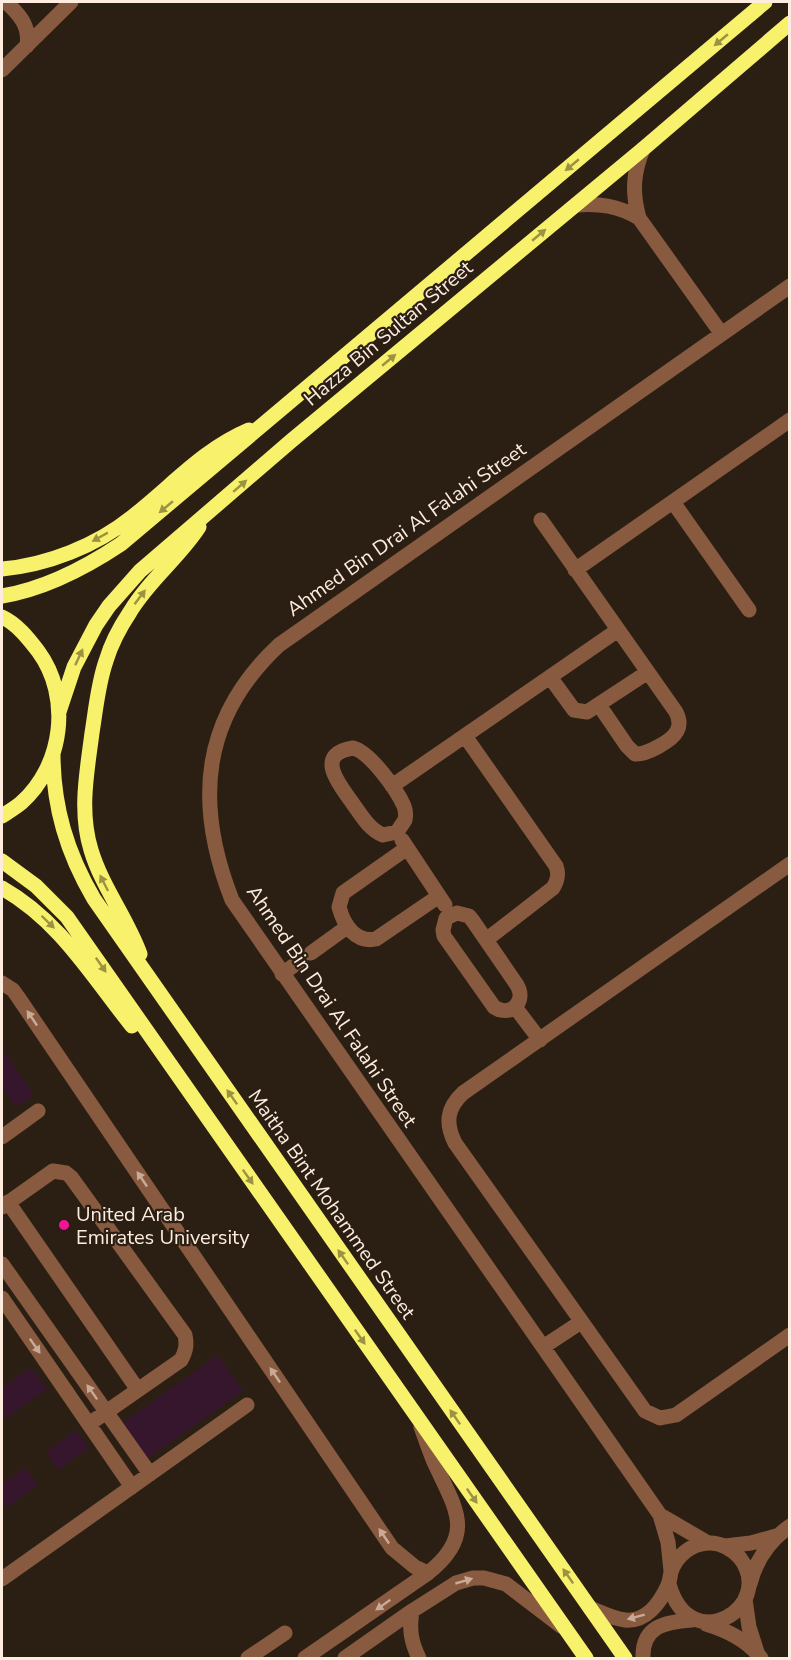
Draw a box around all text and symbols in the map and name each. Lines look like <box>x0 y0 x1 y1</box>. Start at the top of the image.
one-way arrow <box>713 33 729 46</box>
one-way arrow <box>565 158 580 171</box>
one-way arrow <box>531 229 547 242</box>
street label: Hazza Bin Sultan Street <box>298 254 479 412</box>
one-way arrow <box>381 354 396 367</box>
street label: Ahmed Bin Drai Al Falahi Street <box>281 436 532 623</box>
one-way arrow <box>232 480 247 493</box>
one-way arrow <box>158 500 173 513</box>
one-way arrow <box>91 532 108 542</box>
one-way arrow <box>134 589 147 605</box>
one-way arrow <box>74 647 84 665</box>
one-way arrow <box>99 874 109 891</box>
street label: Ahmed Bin Drai Al Falahi Street <box>240 880 423 1133</box>
one-way arrow <box>41 915 55 929</box>
one-way arrow <box>95 957 107 973</box>
one-way arrow <box>26 1010 38 1026</box>
street label: Maitha Bint Mohammed Street <box>242 1084 422 1325</box>
one-way arrow <box>226 1090 238 1106</box>
one-way arrow <box>242 1168 254 1184</box>
one-way arrow <box>137 1171 148 1187</box>
place label: United Arab Emirates University <box>76 1201 250 1251</box>
marker: United Arab Emirates University <box>57 1218 71 1232</box>
one-way arrow <box>338 1249 350 1265</box>
one-way arrow <box>354 1328 366 1344</box>
one-way arrow <box>29 1338 40 1354</box>
one-way arrow <box>270 1367 281 1383</box>
one-way arrow <box>86 1384 98 1400</box>
one-way arrow <box>449 1409 461 1425</box>
one-way arrow <box>466 1488 478 1504</box>
one-way arrow <box>379 1528 390 1545</box>
one-way arrow <box>563 1568 574 1584</box>
one-way arrow <box>455 1576 473 1585</box>
one-way arrow <box>375 1599 391 1611</box>
one-way arrow <box>627 1613 645 1623</box>

